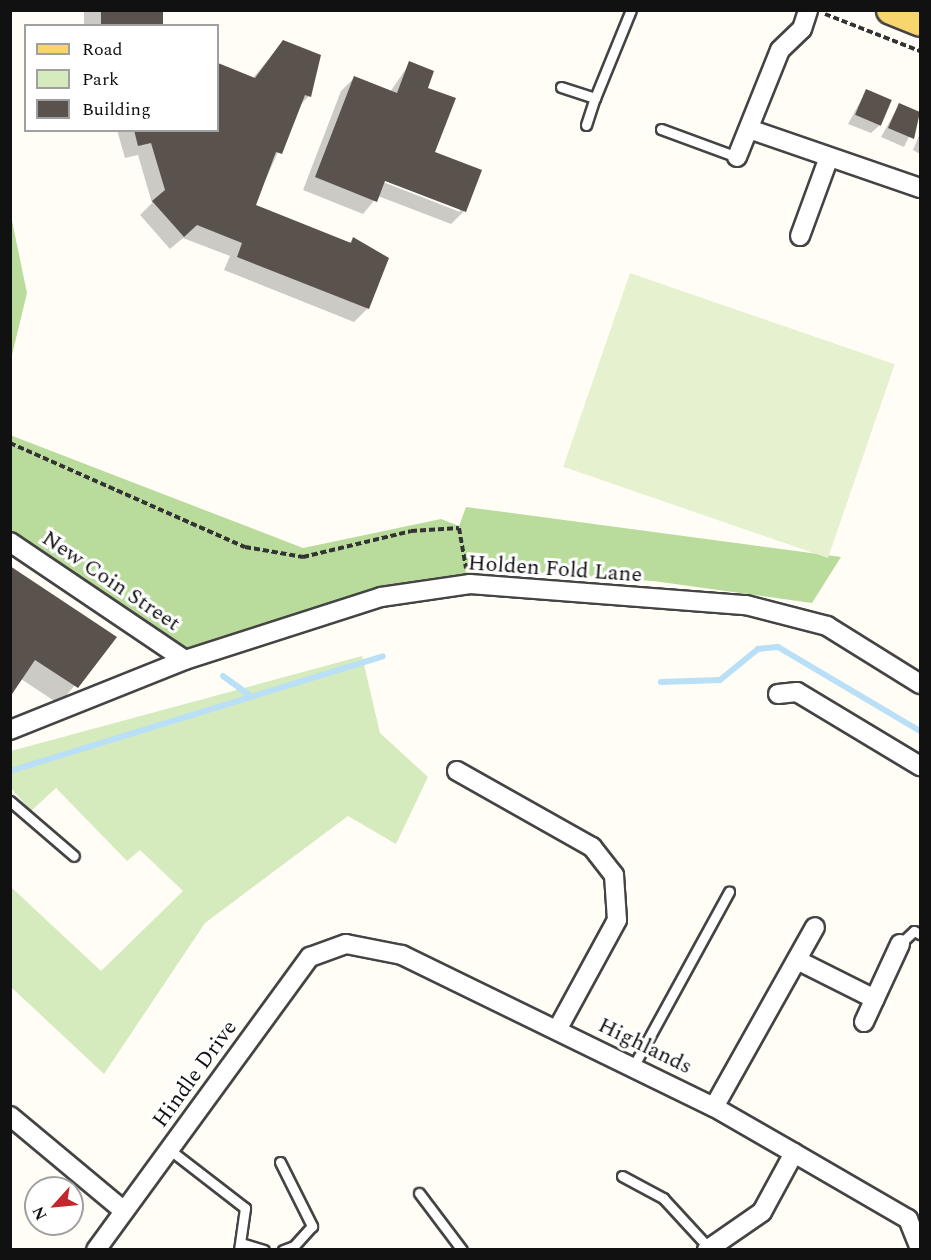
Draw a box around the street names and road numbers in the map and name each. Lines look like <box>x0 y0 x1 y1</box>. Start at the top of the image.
street label: New Coin Street <box>37 525 185 637</box>
street label: Holden Fold Lane <box>467 550 643 588</box>
street label: Highlands <box>594 1012 696 1080</box>
street label: Hindle Drive <box>147 1015 243 1133</box>

